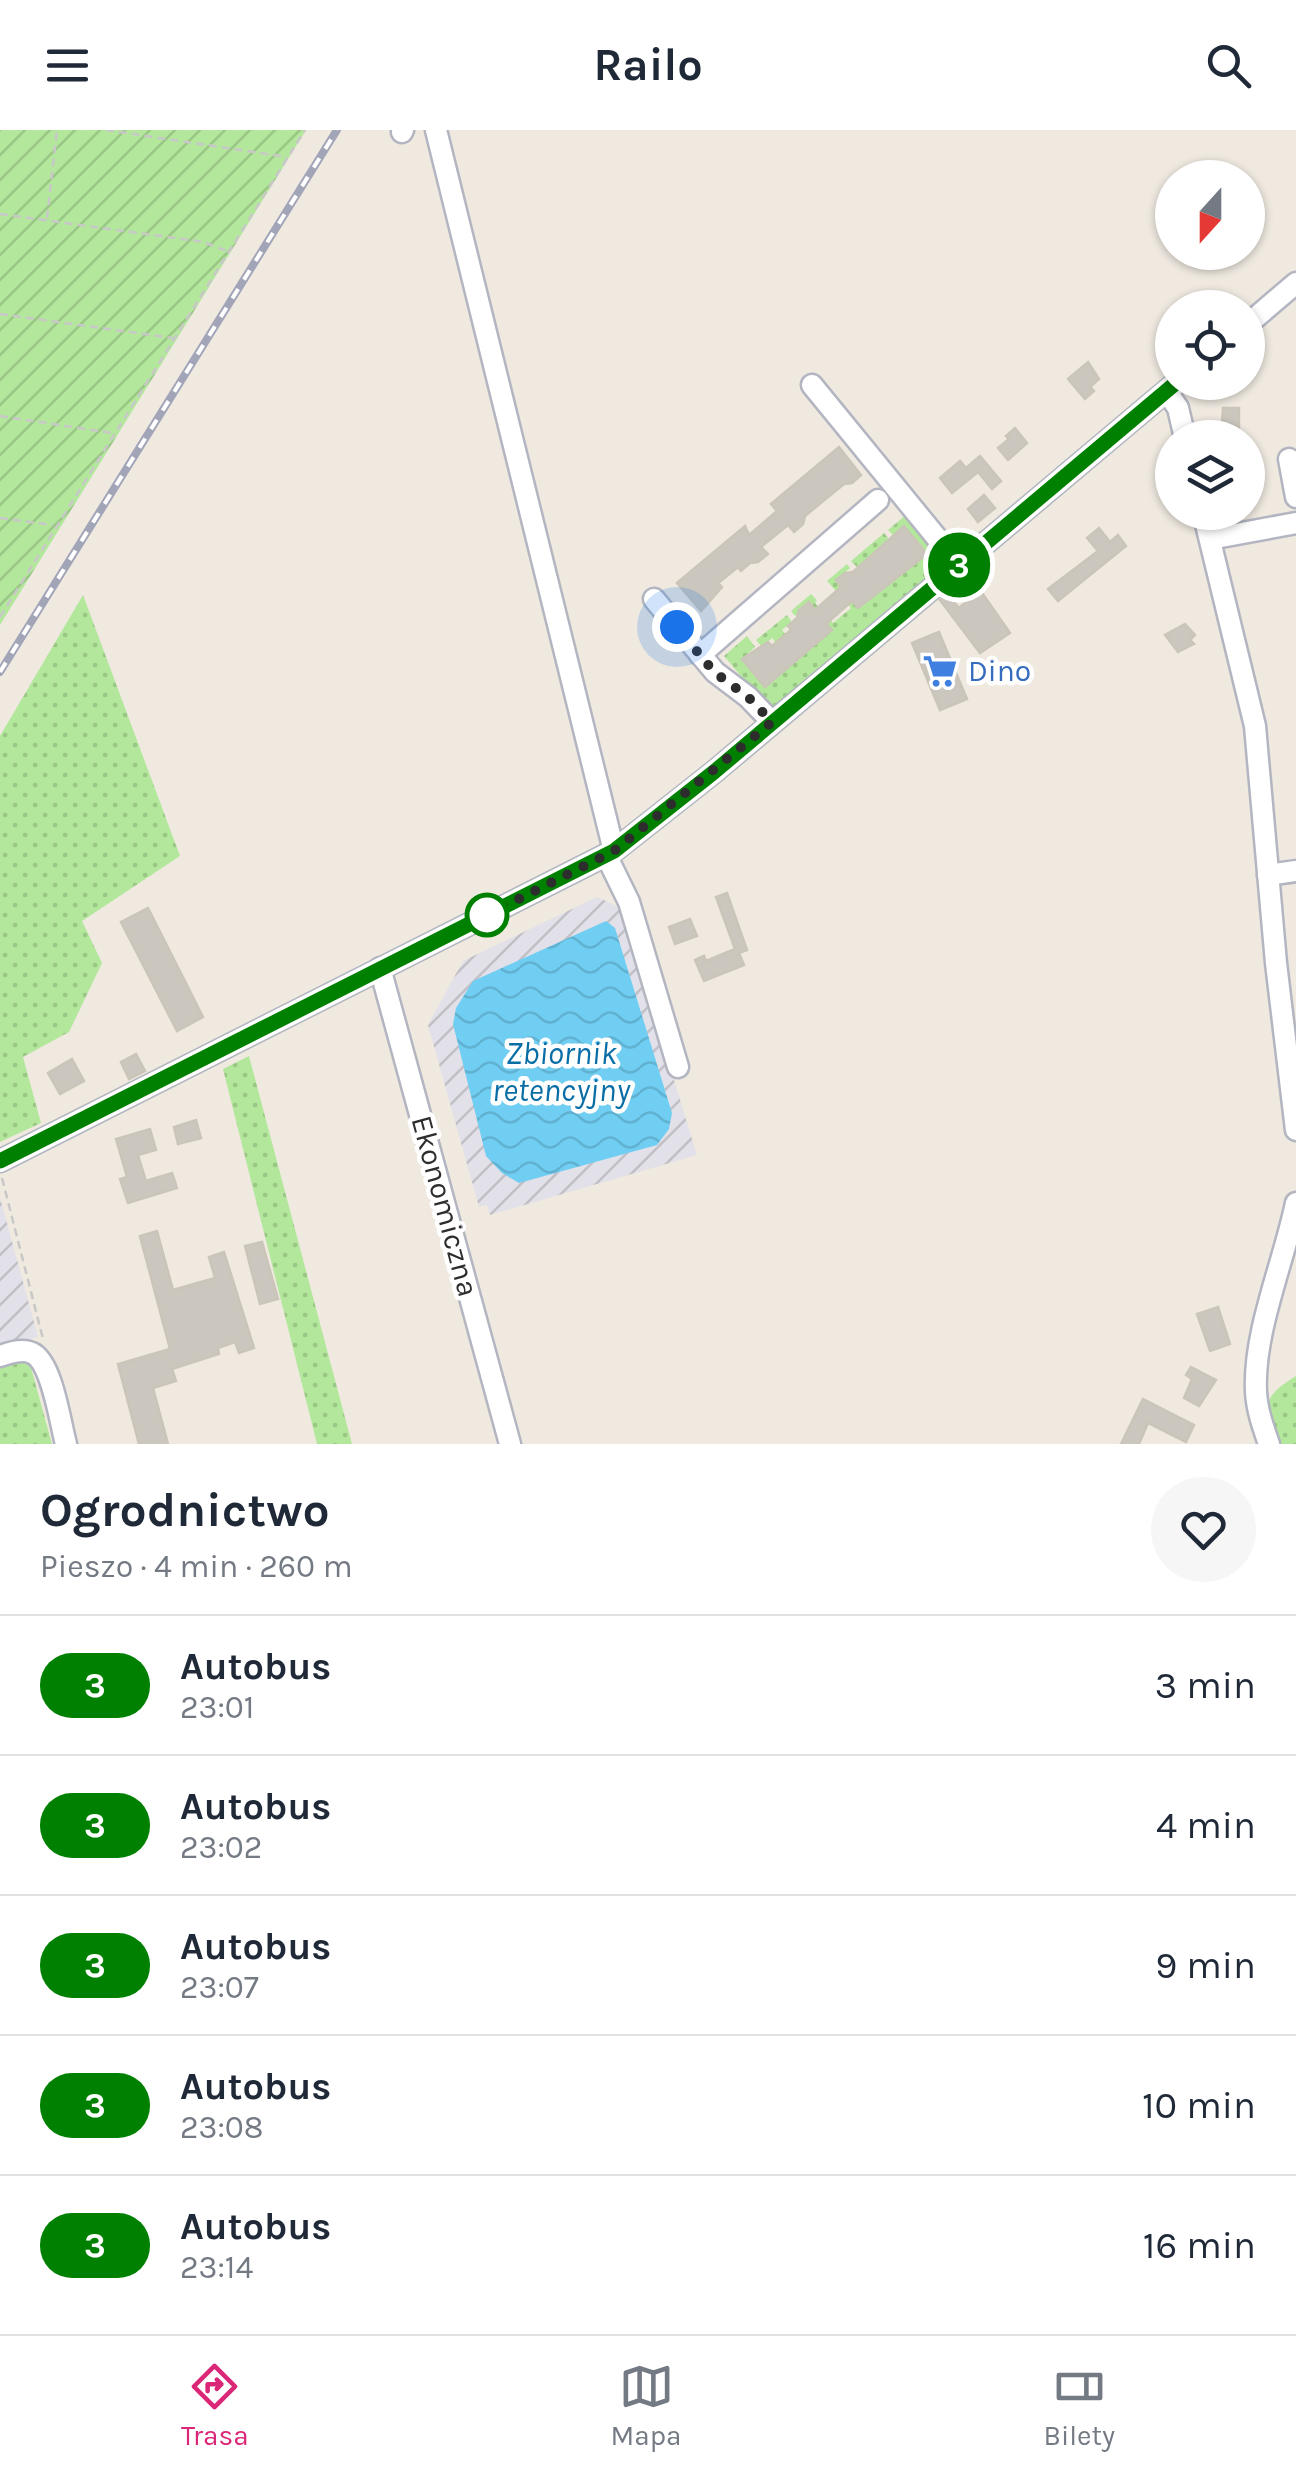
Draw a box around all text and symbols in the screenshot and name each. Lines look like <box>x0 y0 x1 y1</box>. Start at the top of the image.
icon: menu <box>40 38 95 93</box>
icon: search <box>1201 38 1256 93</box>
text: Railo <box>593 39 703 91</box>
north arrow <box>1155 160 1265 270</box>
map controls <box>1155 160 1265 530</box>
button: locate <box>1155 290 1265 400</box>
button: layers <box>1155 420 1265 530</box>
line badge: 3 <box>926 532 992 598</box>
text: 3 <box>948 545 970 586</box>
your location <box>652 602 702 652</box>
supermarket icon: Dino <box>921 652 959 690</box>
place label: Dino <box>968 653 1031 689</box>
unlabelled marker <box>466 894 508 936</box>
water label: Zbiornik retencyjny <box>492 1035 631 1109</box>
street label: Ekonomiczna <box>404 1112 486 1300</box>
button: heart <box>1151 1477 1256 1582</box>
text: Ogrodnictwo <box>40 1482 330 1538</box>
text: Pieszo · 4 min · 260 m <box>40 1548 353 1585</box>
text: Autobus <box>180 1644 331 1689</box>
text: 3 min <box>1155 1663 1256 1708</box>
text: 3 <box>84 1665 106 1706</box>
text: 23:01 <box>180 1689 254 1726</box>
text: Autobus <box>180 1784 331 1829</box>
text: 4 min <box>1156 1803 1256 1848</box>
text: 3 <box>84 1805 106 1846</box>
text: 23:02 <box>180 1829 262 1866</box>
text: Autobus <box>180 1924 331 1969</box>
text: 9 min <box>1155 1943 1256 1988</box>
text: 3 <box>84 1945 106 1986</box>
text: 23:07 <box>180 1969 259 2006</box>
text: Autobus <box>180 2064 331 2109</box>
text: 10 min <box>1142 2083 1256 2128</box>
text: 3 <box>84 2085 106 2126</box>
text: 23:08 <box>180 2109 263 2146</box>
text: Autobus <box>180 2204 331 2249</box>
text: 16 min <box>1143 2223 1256 2268</box>
text: 3 <box>84 2225 106 2266</box>
text: 23:14 <box>180 2249 253 2286</box>
tab: Trasa <box>181 2359 249 2452</box>
tab: Mapa <box>611 2359 682 2452</box>
tab: Bilety <box>1043 2359 1115 2452</box>

